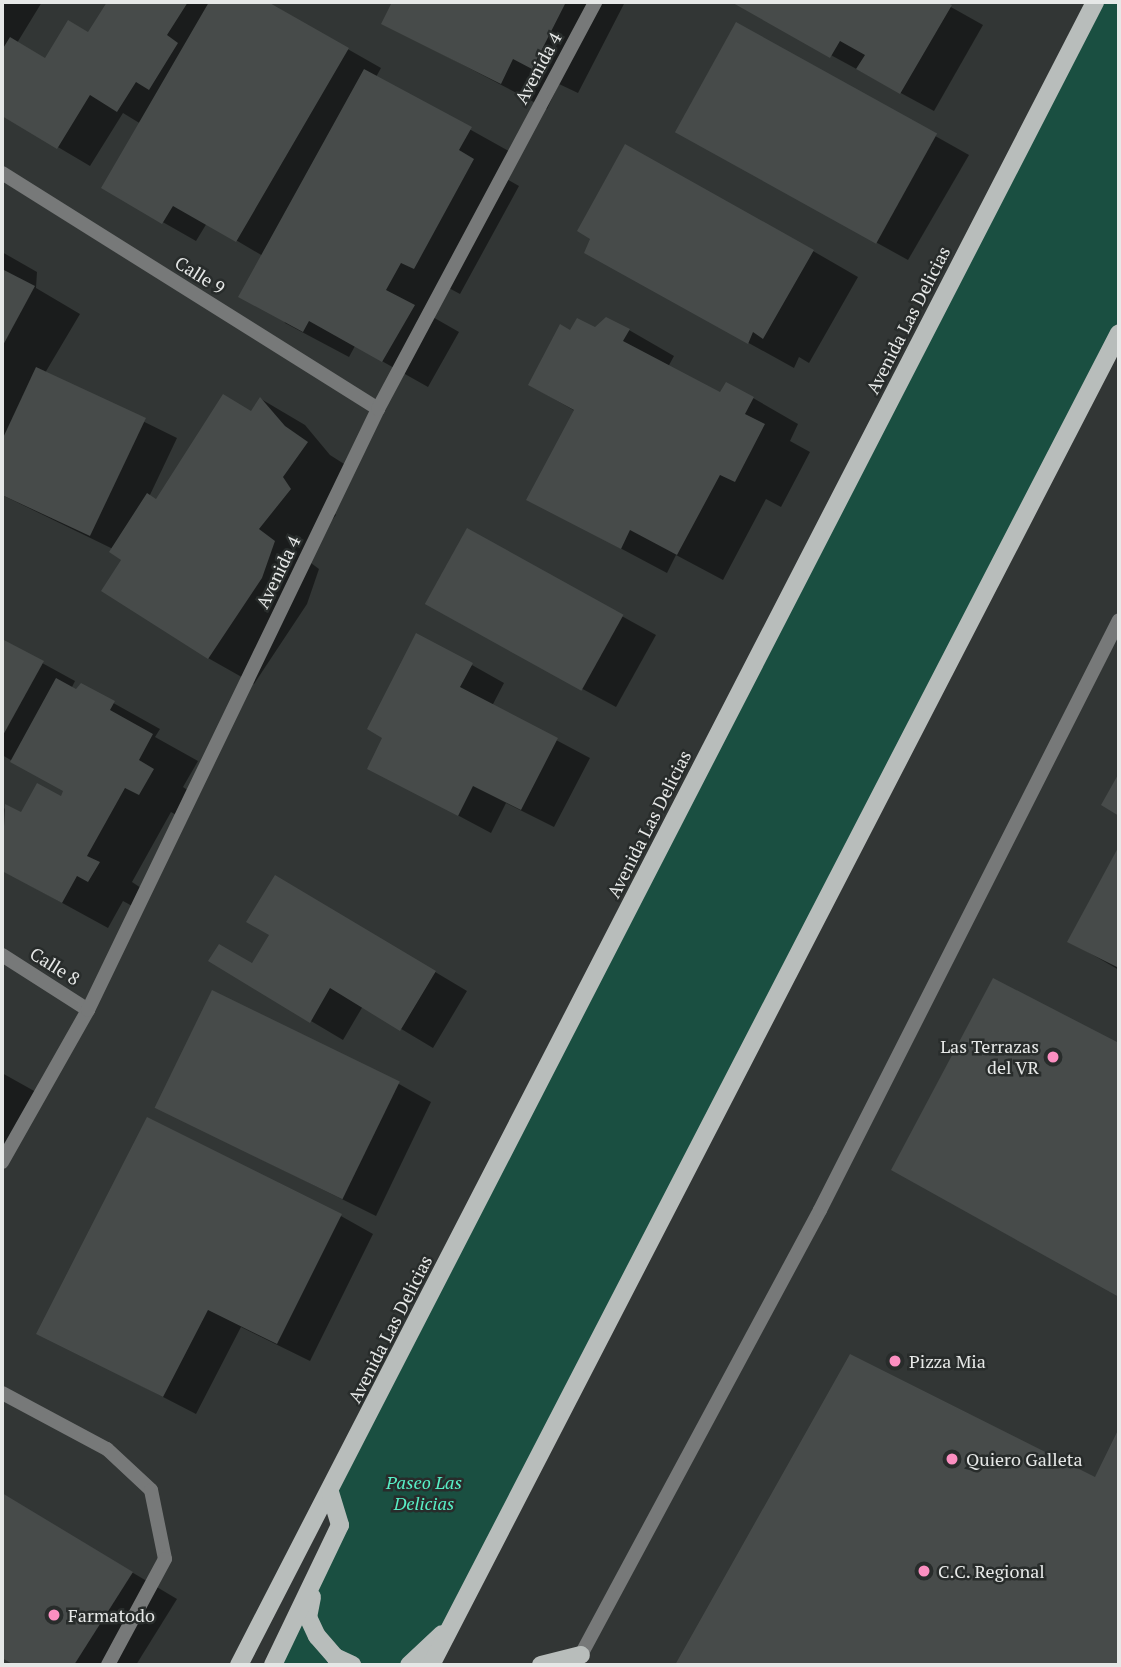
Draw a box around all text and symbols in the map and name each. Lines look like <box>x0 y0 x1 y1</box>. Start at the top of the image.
street label: Avenida 4 <box>510 28 566 108</box>
street label: Avenida Las Delicias <box>861 243 955 397</box>
street label: Calle 9 <box>171 251 229 299</box>
street label: Avenida 4 <box>251 532 305 612</box>
street label: Avenida Las Delicias <box>602 747 696 901</box>
street label: Calle 8 <box>26 942 84 990</box>
place label: Las Terrazas del VR <box>940 1036 1039 1078</box>
marker: Las Terrazas del VR <box>1045 1049 1061 1065</box>
street label: Avenida Las Delicias <box>343 1252 437 1406</box>
place label: Pizza Mia <box>909 1350 986 1372</box>
marker: Pizza Mia <box>887 1353 903 1369</box>
place label: Quiero Galleta <box>966 1448 1082 1470</box>
marker: Quiero Galleta <box>944 1451 960 1467</box>
park label: Paseo Las Delicias <box>386 1472 462 1514</box>
place label: C.C. Regional <box>938 1560 1045 1582</box>
marker: C.C. Regional <box>916 1563 932 1579</box>
place label: Farmatodo <box>68 1604 155 1626</box>
marker: Farmatodo <box>46 1607 62 1623</box>

